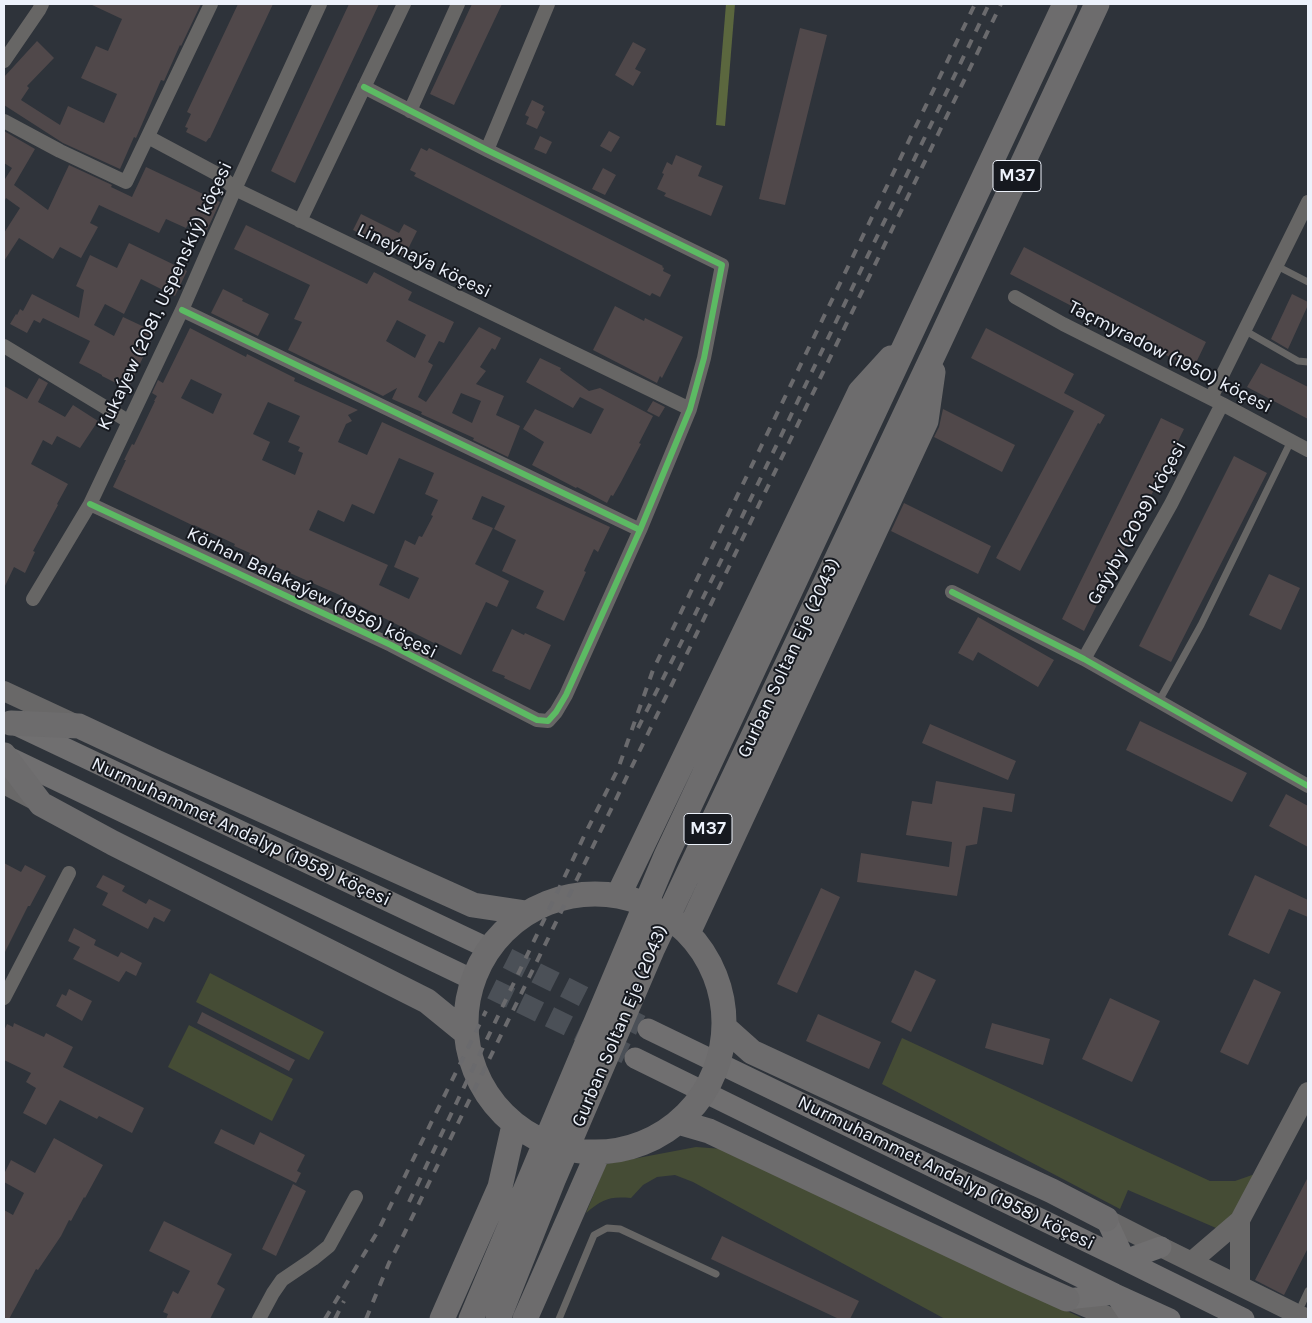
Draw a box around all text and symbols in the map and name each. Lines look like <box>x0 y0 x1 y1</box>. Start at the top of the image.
street label: Kukaýew (2081, Uspenskiý) köçesi <box>93 158 237 434</box>
road number: M37 <box>993 160 1041 192</box>
street label: Lineýnaýa köçesi <box>353 219 495 303</box>
street label: Taçmyradow (1950) köçesi <box>1064 296 1276 418</box>
street label: Gaýyby (2039) köçesi <box>1082 437 1192 609</box>
street label: Körhan Balakaýew (1956) köçesi <box>183 522 441 664</box>
street label: Gurban Soltan Eje (2043) <box>733 555 845 761</box>
street label: Nurmuhammet Andalyp (1958) köçesi <box>88 752 394 912</box>
road number: M37 <box>684 814 732 844</box>
street label: Gurban Soltan Eje (2043) <box>567 921 673 1131</box>
street label: Nurmuhammet Andalyp (1958) köçesi <box>794 1091 1098 1255</box>

